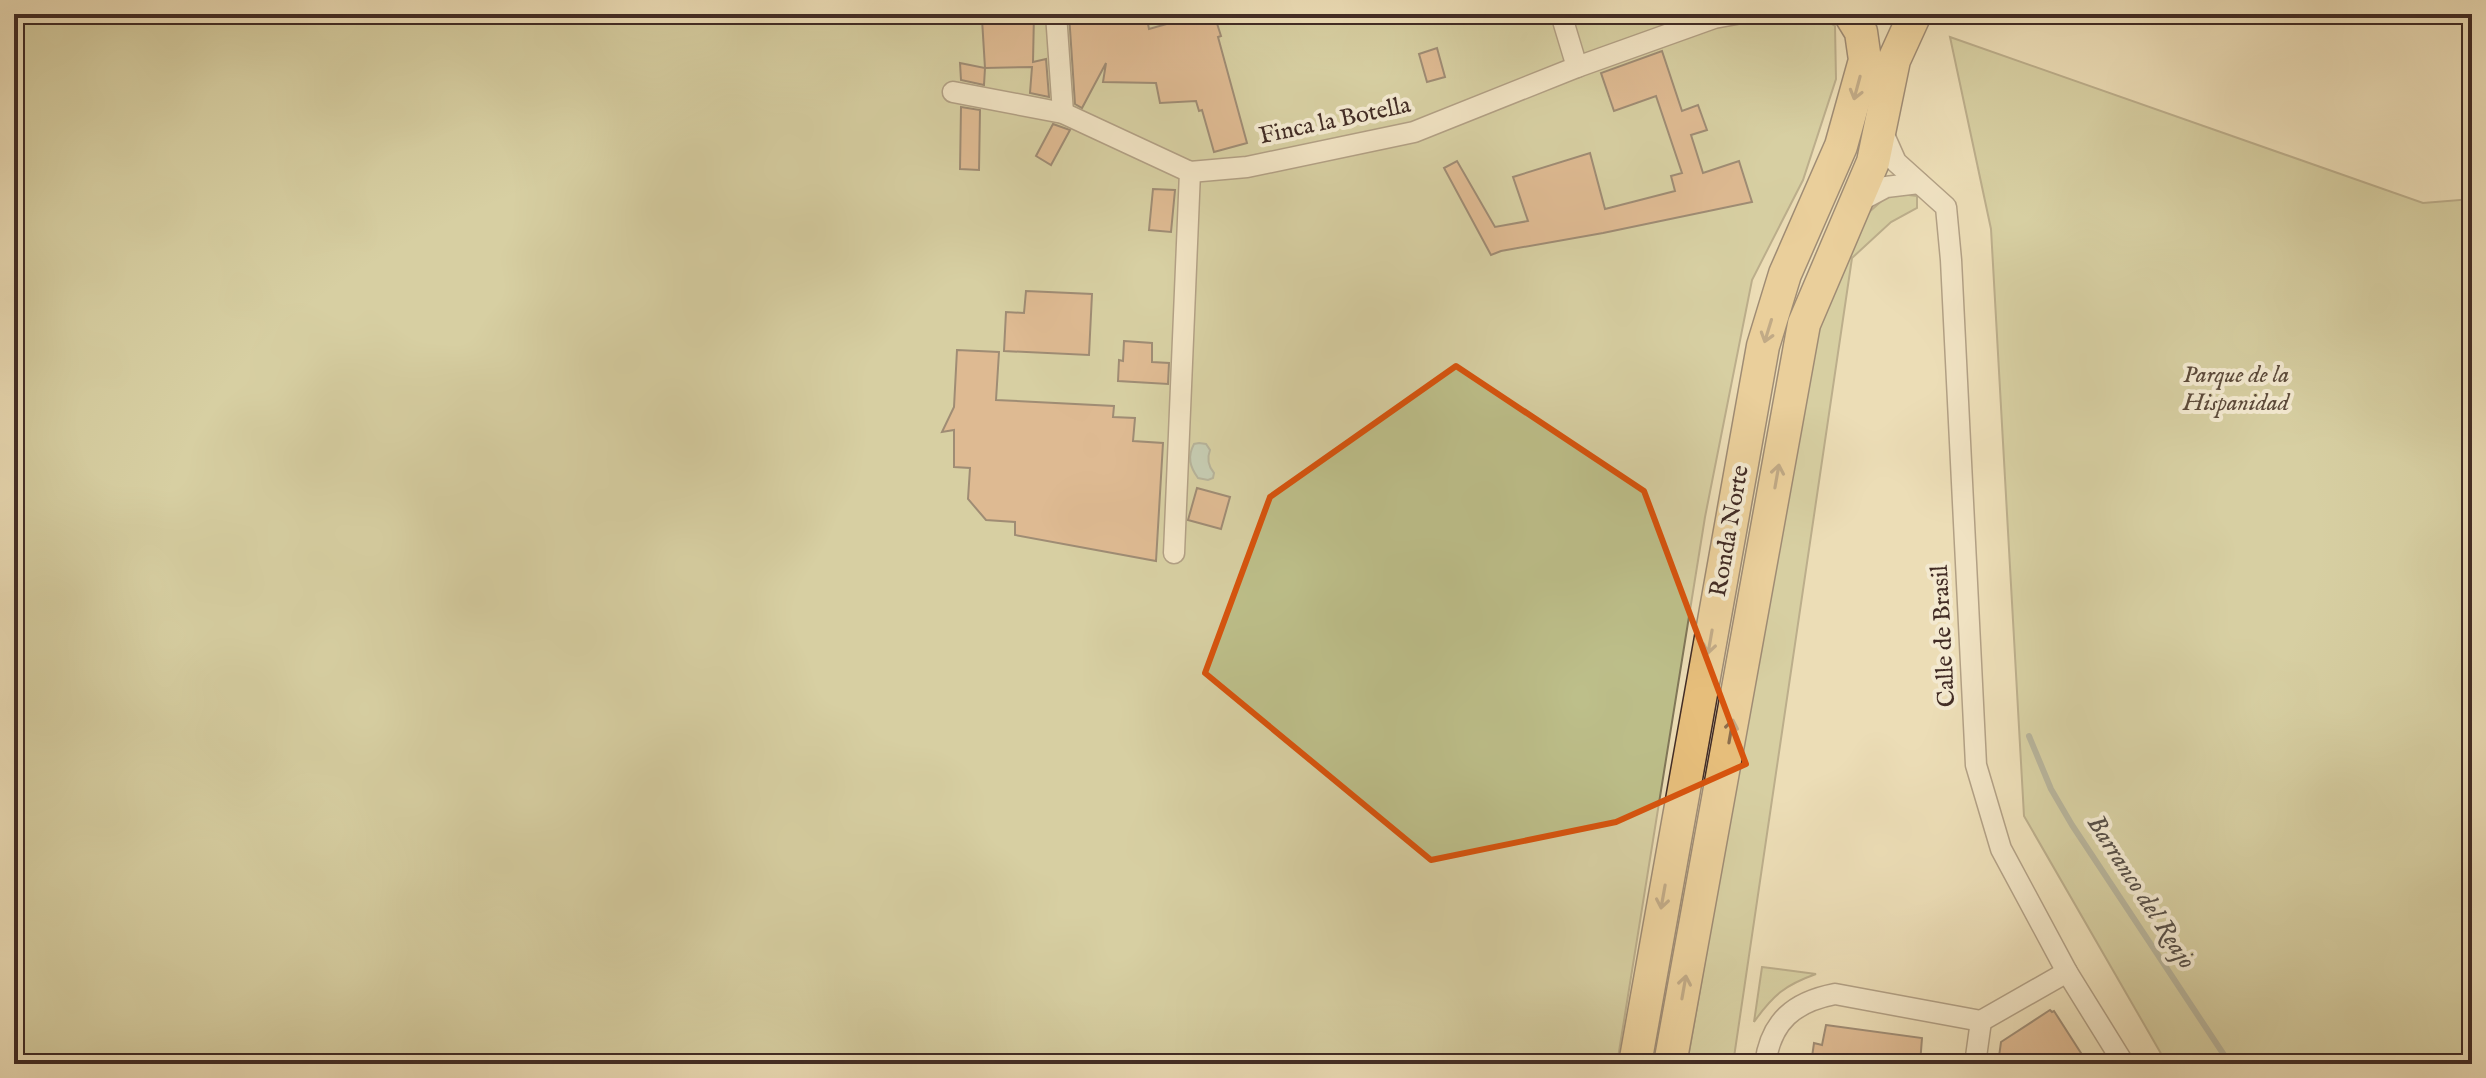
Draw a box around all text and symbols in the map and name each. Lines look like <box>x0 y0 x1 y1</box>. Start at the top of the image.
one-way arrow <box>1849 74 1864 100</box>
street label: Finca la Botella <box>1256 90 1414 152</box>
one-way arrow <box>1760 318 1775 344</box>
park label: Parque de la Hispanidad <box>2182 360 2291 419</box>
street label: Ronda Norte <box>1703 463 1757 599</box>
one-way arrow <box>1770 463 1785 489</box>
street label: Calle de Brasil <box>1925 564 1963 708</box>
one-way arrow <box>1701 628 1716 654</box>
one-way arrow <box>1724 719 1739 745</box>
water label: Barranco del Reajo <box>2079 809 2203 975</box>
one-way arrow <box>1655 884 1670 910</box>
one-way arrow <box>1678 975 1693 1000</box>

